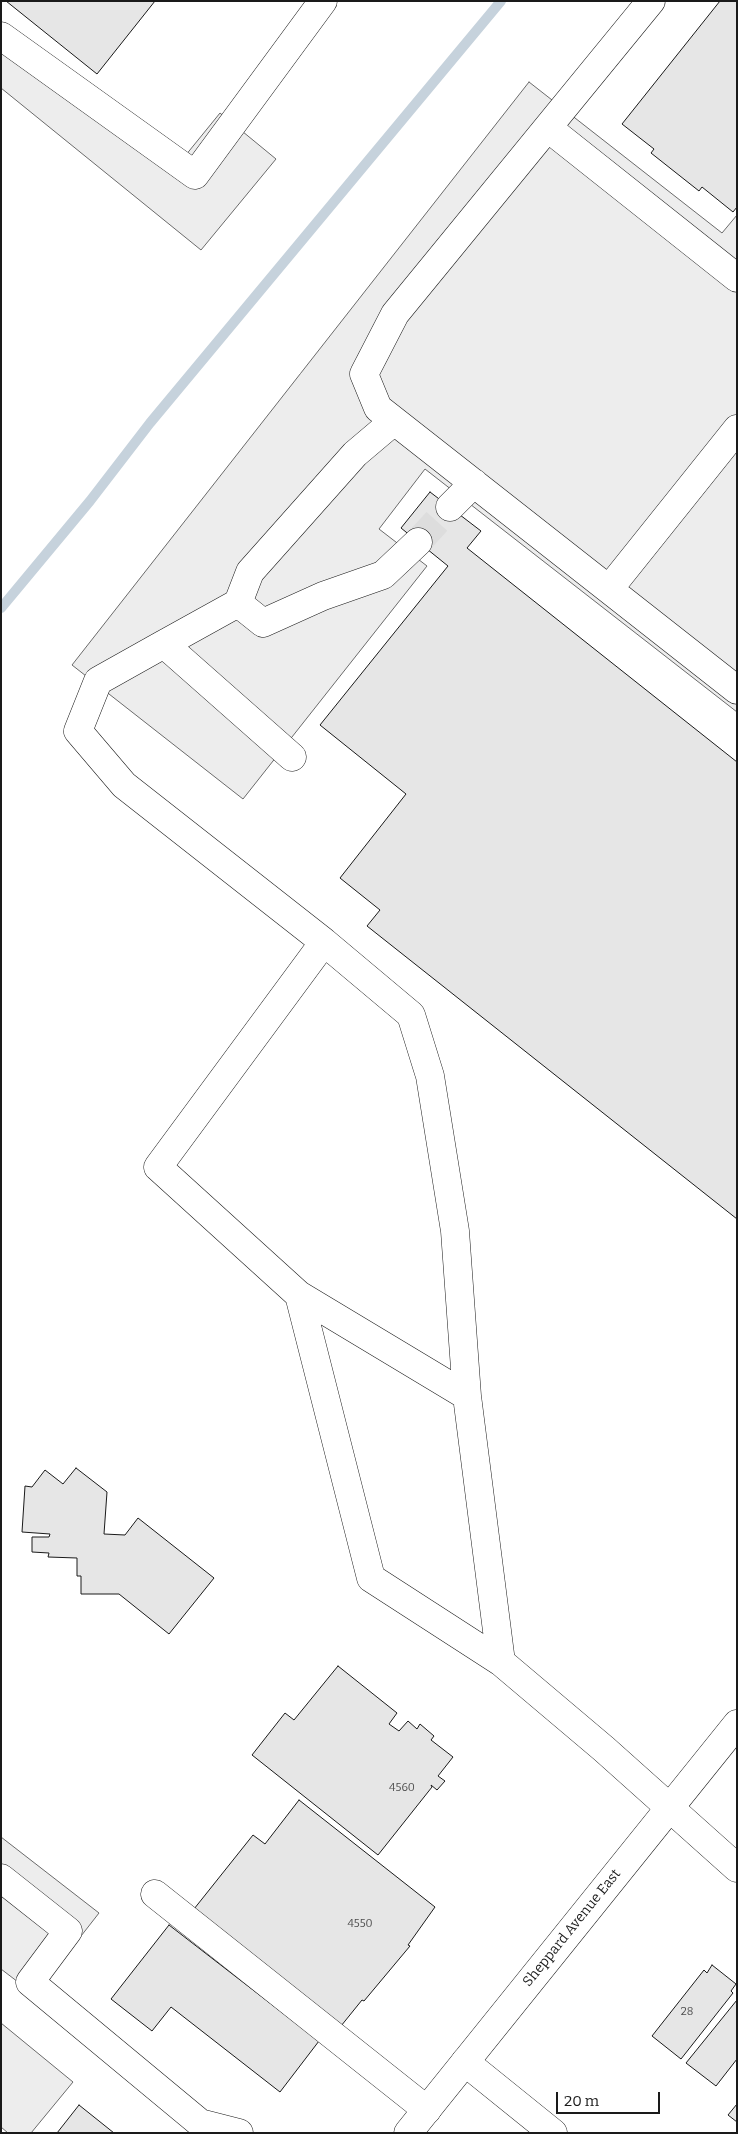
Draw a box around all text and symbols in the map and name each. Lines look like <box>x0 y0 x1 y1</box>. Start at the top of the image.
house number: 4560 <box>389 1781 415 1795</box>
street label: Sheppard Avenue East <box>520 1866 624 1990</box>
house number: 4550 <box>347 1917 373 1931</box>
house number: 28 <box>681 2005 693 2019</box>
scale bar <box>558 2082 662 2114</box>
text: 20 m <box>564 2092 599 2110</box>

